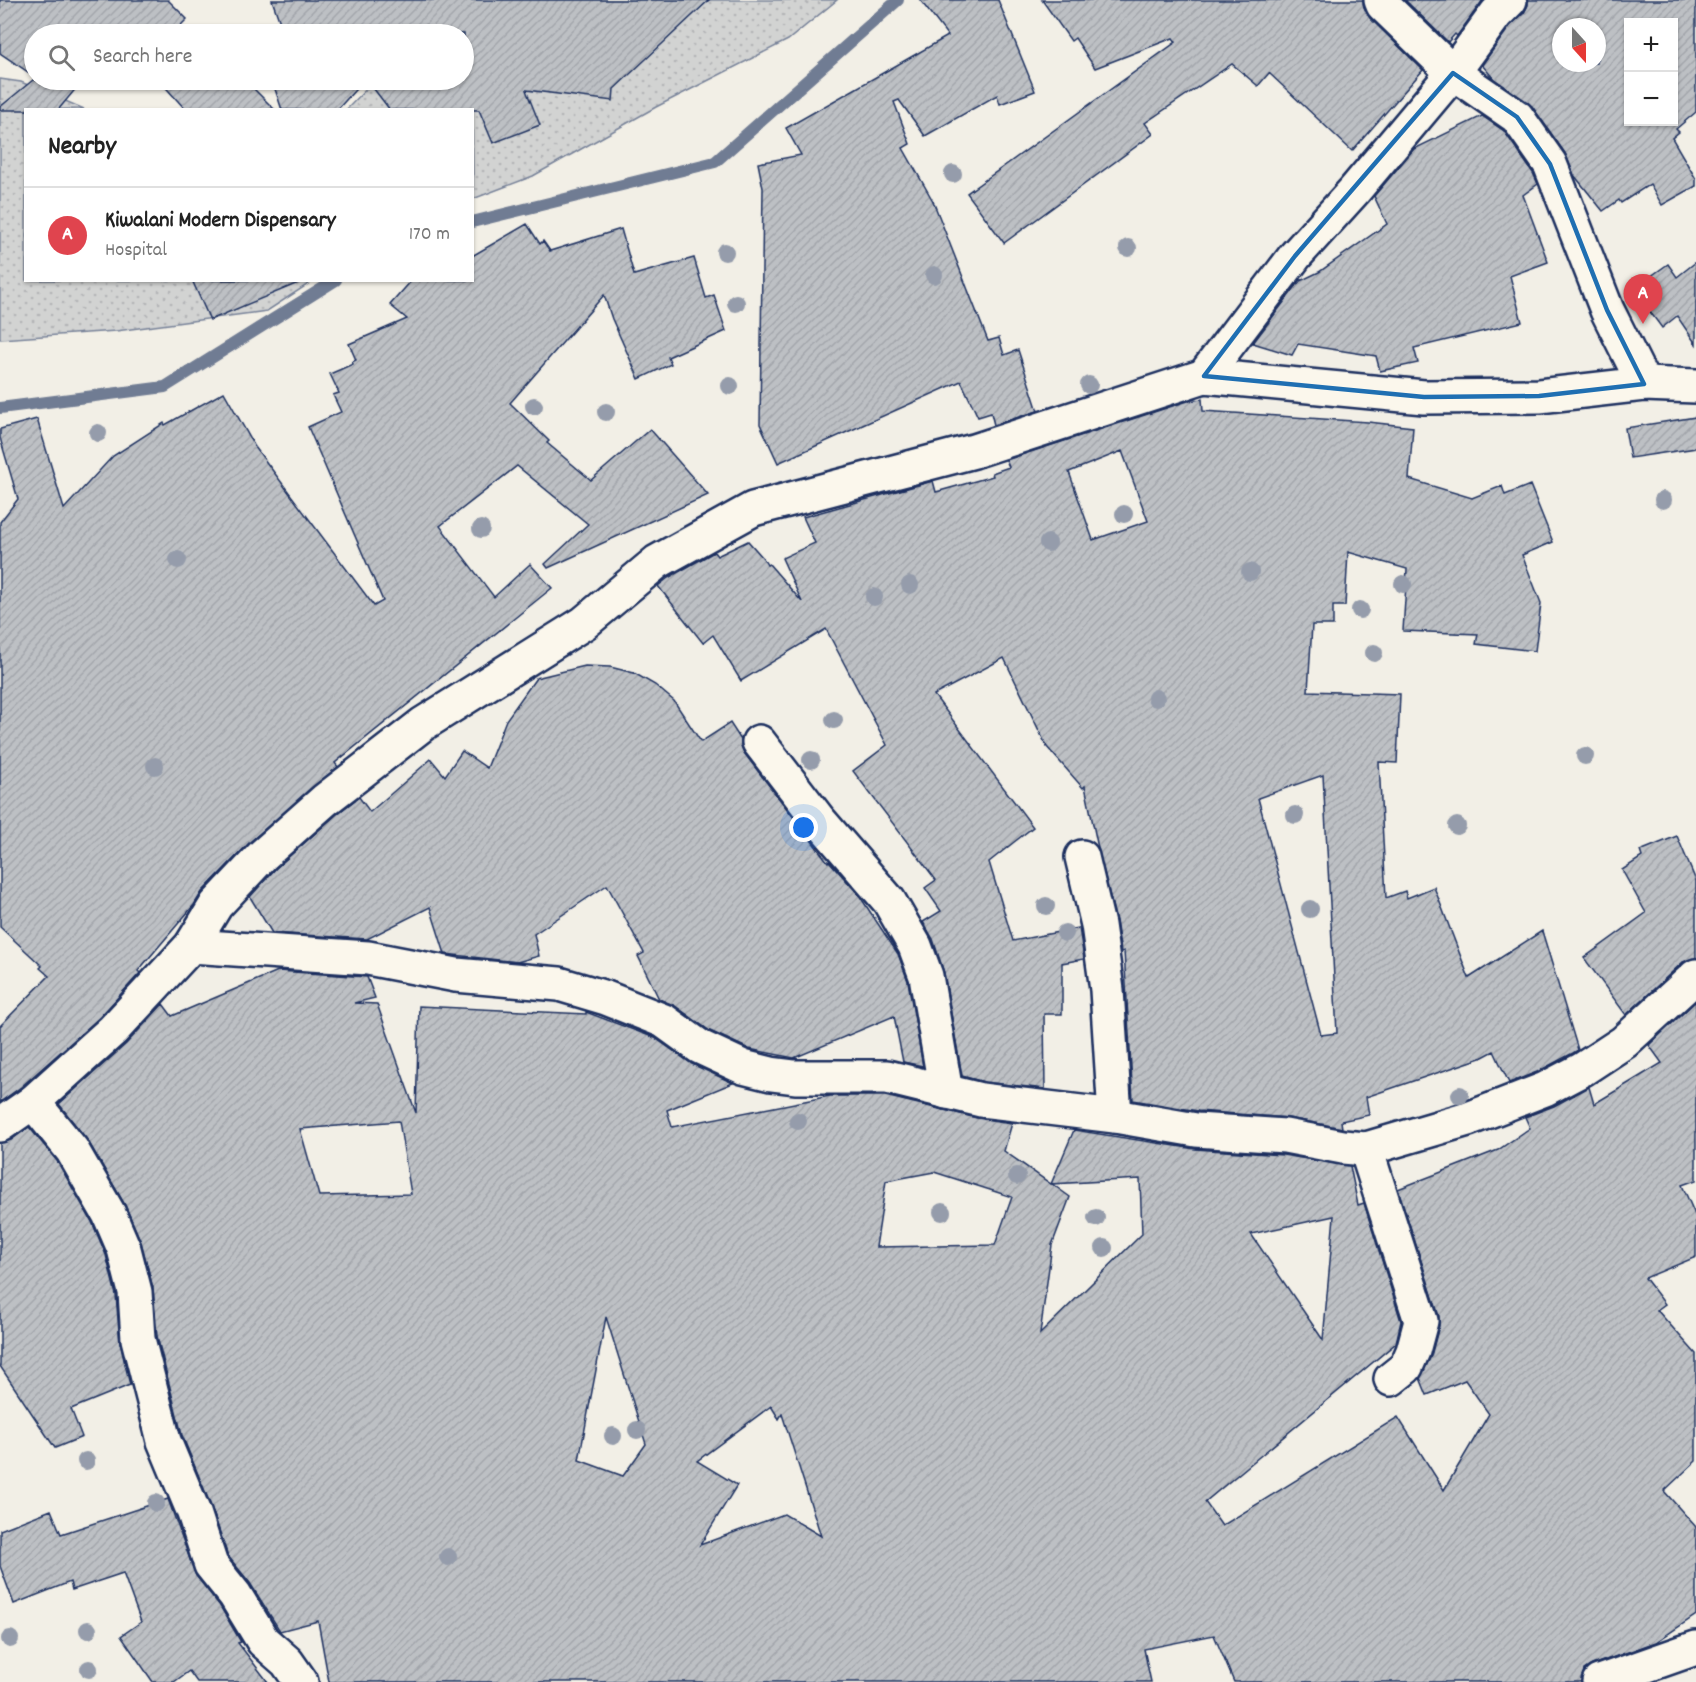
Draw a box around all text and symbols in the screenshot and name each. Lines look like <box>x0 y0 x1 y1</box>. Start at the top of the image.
north arrow <box>1552 18 1606 72</box>
map controls <box>1624 18 1678 126</box>
button: + <box>1624 18 1678 72</box>
search box <box>24 24 474 90</box>
icon: search <box>45 41 78 74</box>
text: Search here <box>93 42 192 73</box>
button: − <box>1624 72 1678 126</box>
text: Nearby <box>48 129 116 166</box>
text: Kiwalani Modern Dispensary <box>105 206 336 237</box>
text: A <box>62 221 73 249</box>
text: 170 m <box>409 221 450 249</box>
text: Hospital <box>105 237 167 265</box>
pin: A <box>1624 274 1662 324</box>
your location <box>789 813 818 842</box>

